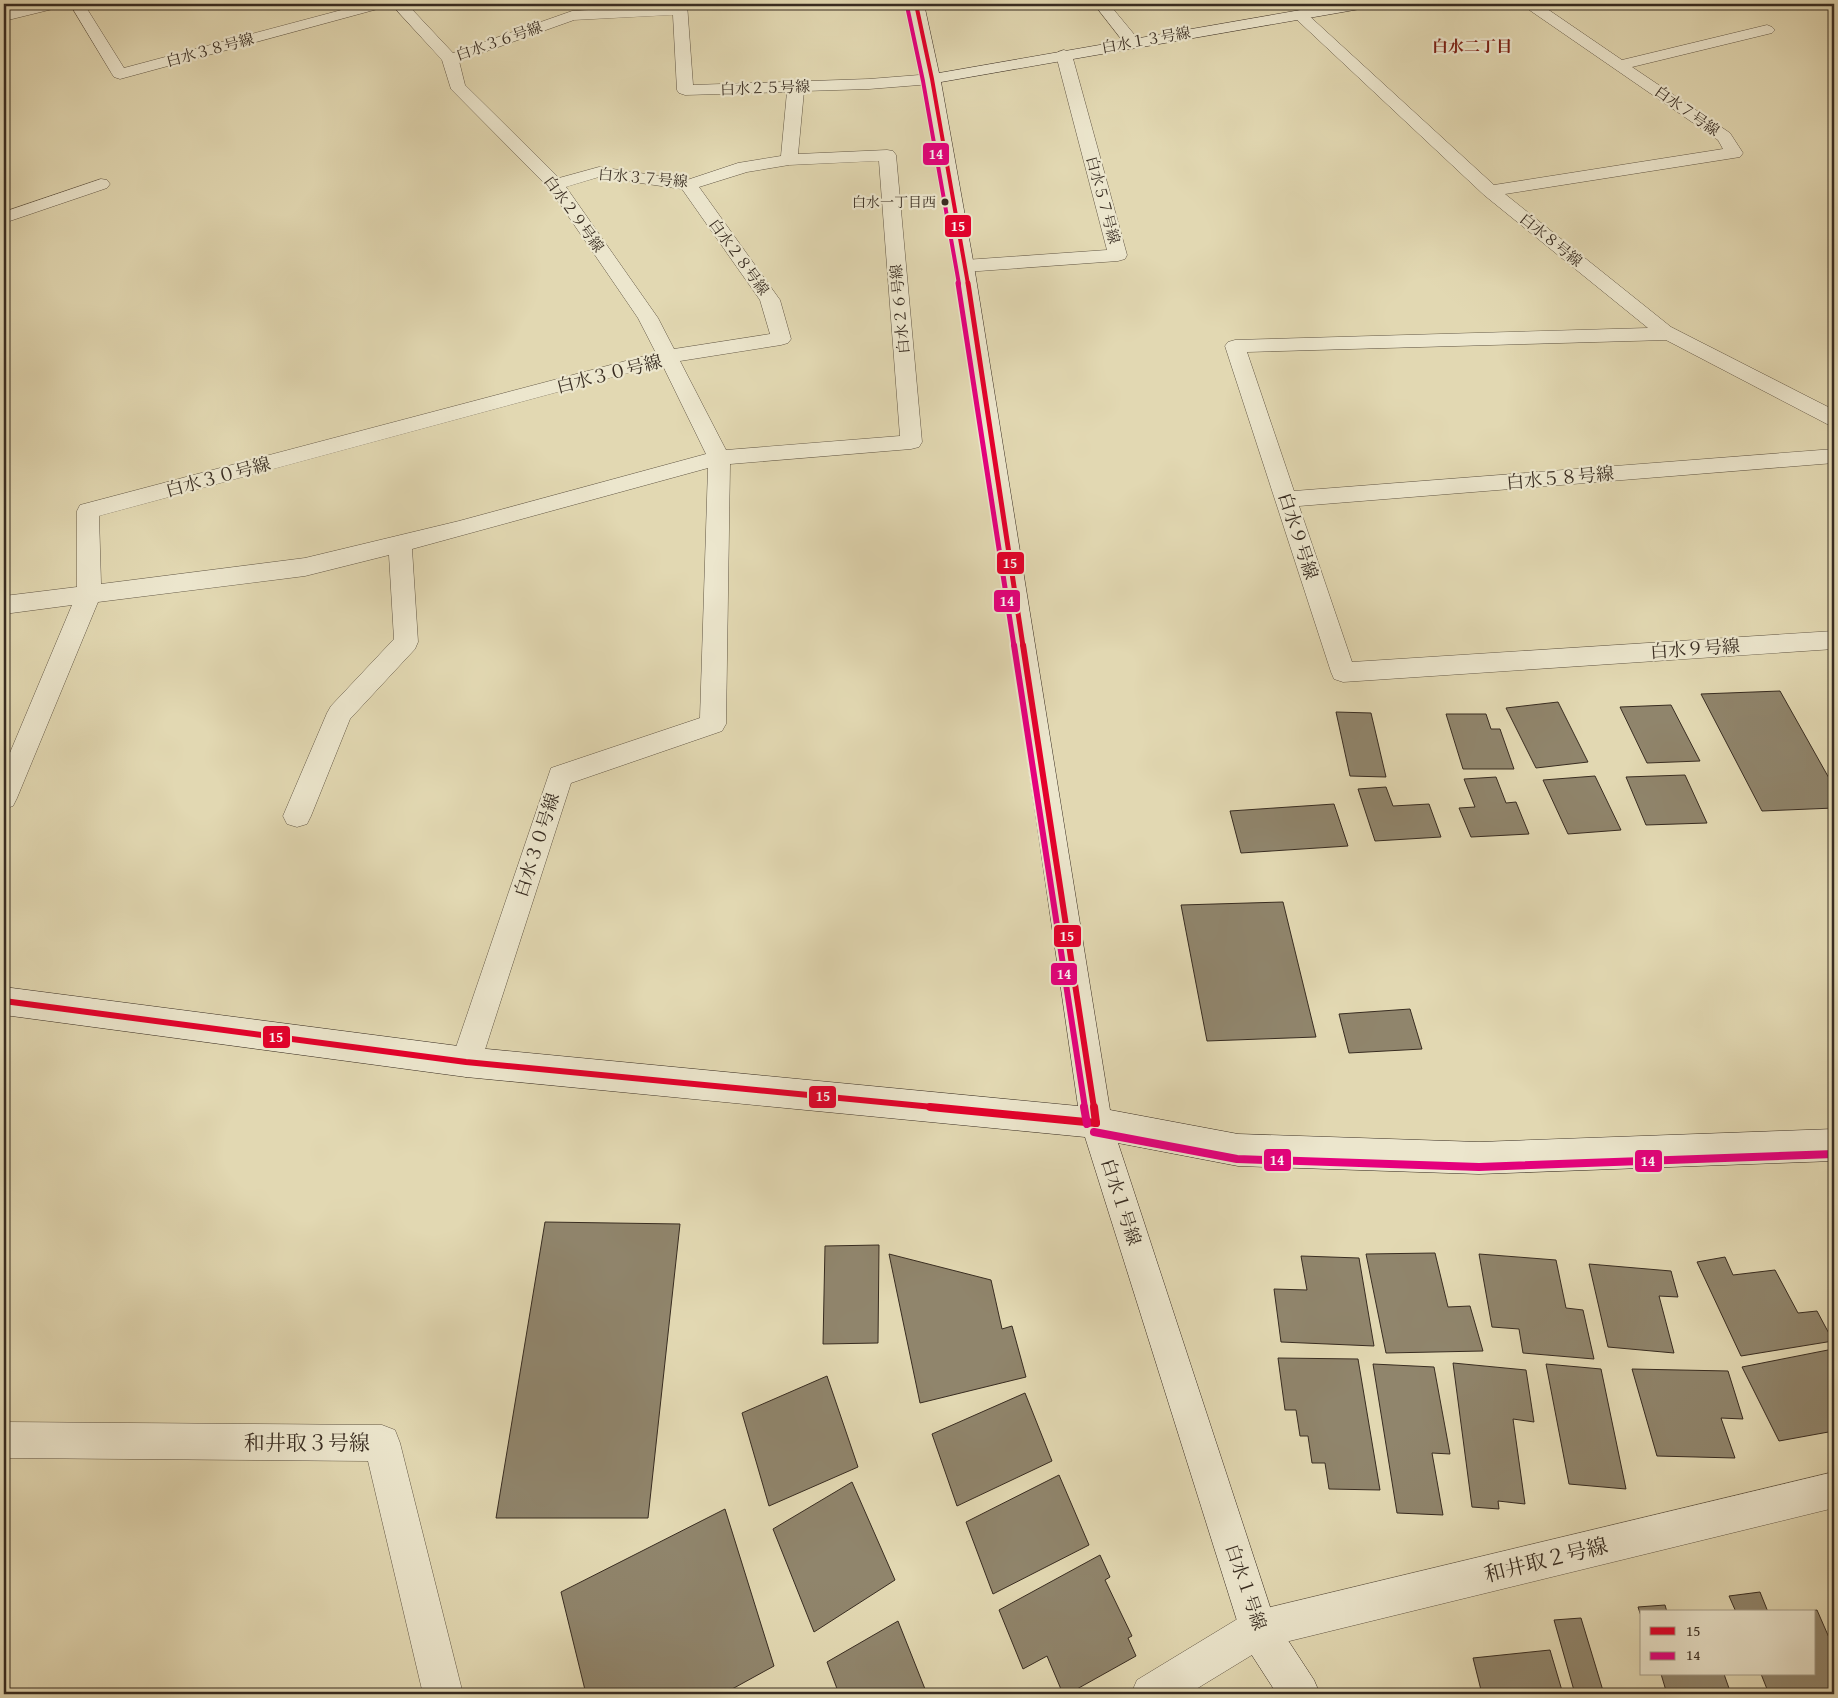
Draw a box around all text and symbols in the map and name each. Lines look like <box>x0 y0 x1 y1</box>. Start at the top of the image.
street label: 白水３６号線 <box>453 16 545 65</box>
street label: 白水１３号線 <box>1100 21 1192 58</box>
street label: 白水３８号線 <box>164 28 256 71</box>
district label: 白水二丁目 <box>1432 34 1512 58</box>
street label: 白水２５号線 <box>720 75 810 100</box>
street label: 白水７号線 <box>1651 80 1724 141</box>
line badge: 14 <box>922 142 950 166</box>
text: 14 <box>929 144 943 164</box>
street label: 白水５７号線 <box>1082 154 1125 246</box>
street label: 白水３７号線 <box>597 163 689 192</box>
street label: 白水２９号線 <box>539 171 609 256</box>
place label: 白水一丁目西 <box>852 192 936 212</box>
marker: 白水一丁目西 <box>940 197 950 207</box>
street label: 白水８号線 <box>1516 208 1587 271</box>
street label: 白水２８号線 <box>704 214 774 299</box>
line badge: 15 <box>944 214 972 238</box>
text: 15 <box>951 216 965 236</box>
street label: 白水２６号線 <box>885 263 914 355</box>
street label: 白水３０号線 <box>553 347 665 400</box>
street label: 白水３０号線 <box>162 450 274 504</box>
street label: 白水５８号線 <box>1505 459 1615 496</box>
street label: 白水９号線 <box>1272 489 1325 583</box>
line badge: 15 <box>996 551 1025 575</box>
text: 15 <box>1003 553 1017 573</box>
line badge: 14 <box>993 589 1021 613</box>
text: 14 <box>1000 591 1014 611</box>
street label: 白水９号線 <box>1649 632 1741 665</box>
street label: 白水３０号線 <box>507 789 566 900</box>
line badge: 15 <box>1053 924 1082 948</box>
text: 15 <box>1060 926 1074 946</box>
line badge: 14 <box>1050 962 1078 986</box>
text: 14 <box>1057 964 1071 984</box>
line badge: 15 <box>262 1025 291 1049</box>
text: 15 <box>269 1027 283 1047</box>
line badge: 15 <box>808 1085 837 1109</box>
text: 15 <box>816 1086 830 1106</box>
line badge: 14 <box>1263 1148 1292 1172</box>
line badge: 14 <box>1634 1149 1663 1173</box>
text: 14 <box>1270 1150 1284 1170</box>
text: 14 <box>1641 1151 1655 1171</box>
street label: 白水１号線 <box>1095 1155 1148 1249</box>
street label: 和井取３号線 <box>244 1427 370 1458</box>
street label: 和井取２号線 <box>1481 1529 1611 1590</box>
street label: 白水１号線 <box>1219 1540 1274 1634</box>
legend <box>1640 1610 1816 1676</box>
text: 15 <box>1686 1620 1700 1641</box>
text: 14 <box>1686 1644 1700 1665</box>

